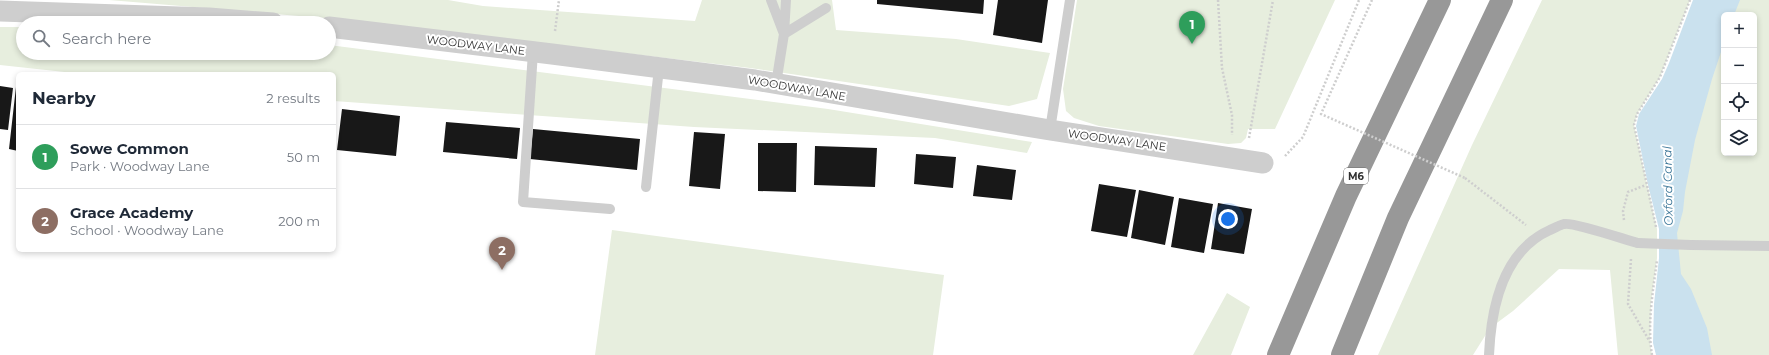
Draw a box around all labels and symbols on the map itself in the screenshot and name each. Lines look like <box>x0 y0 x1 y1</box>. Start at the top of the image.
pin: 1 <box>1179 11 1205 44</box>
street label: WOODWAY LANE <box>426 32 526 58</box>
street label: WOODWAY LANE <box>747 73 847 103</box>
street label: WOODWAY LANE <box>1067 126 1167 154</box>
water label: Oxford Canal <box>1659 145 1676 226</box>
road number: M6 <box>1344 168 1368 184</box>
your location <box>1218 209 1238 229</box>
pin: 2 <box>489 237 515 270</box>

